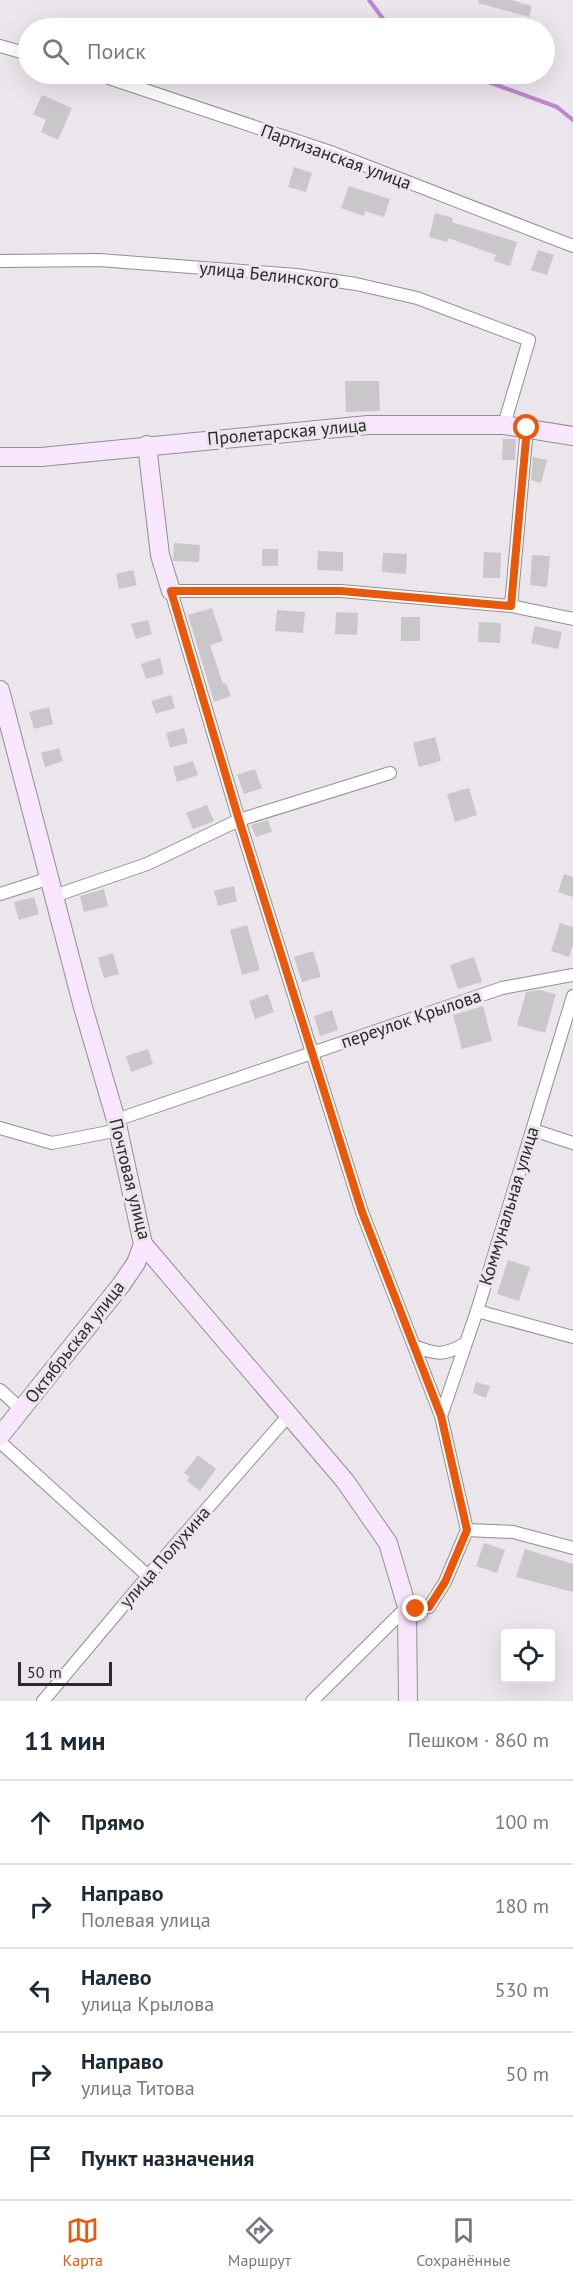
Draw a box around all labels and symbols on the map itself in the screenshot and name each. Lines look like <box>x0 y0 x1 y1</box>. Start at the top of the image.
street label: Партизанская улица <box>258 119 415 194</box>
street label: улица Белинского <box>198 256 340 293</box>
street label: Пролетарская улица <box>206 413 368 450</box>
route start <box>513 414 539 440</box>
street label: переулок Крылова <box>338 984 484 1053</box>
street label: Почтовая улица <box>104 1116 157 1242</box>
street label: Коммунальная улица <box>473 1124 544 1288</box>
street label: Октябрьская улица <box>20 1276 130 1407</box>
street label: улица Полухина <box>114 1501 215 1612</box>
route end <box>402 1595 428 1621</box>
scale bar <box>18 1659 112 1686</box>

